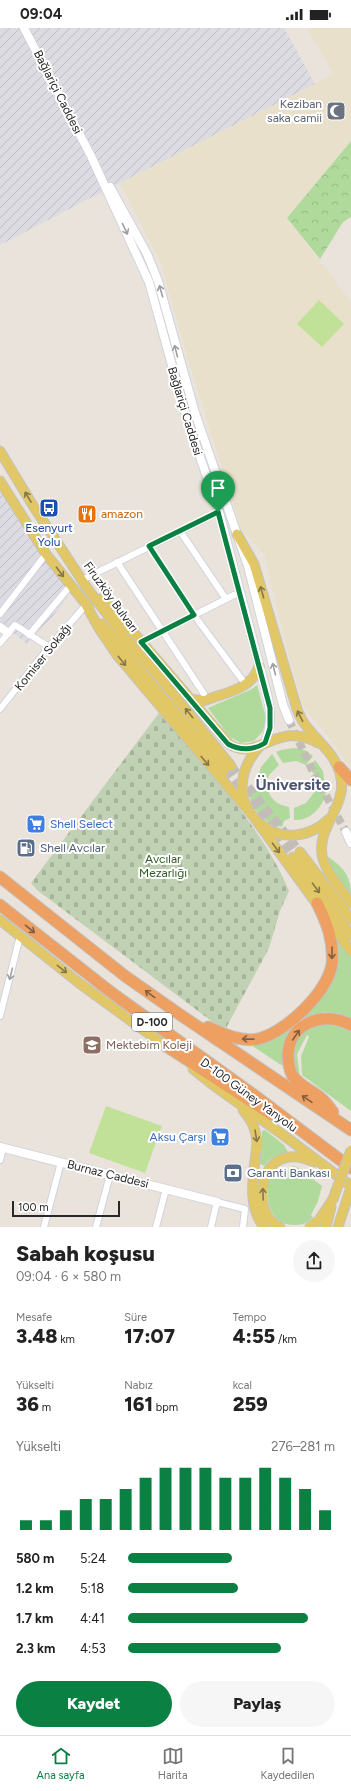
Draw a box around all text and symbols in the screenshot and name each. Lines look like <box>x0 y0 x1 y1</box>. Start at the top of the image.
text: 09:04 <box>20 5 62 23</box>
street label: Bağlariçi Caddesi <box>31 48 85 136</box>
place label: Keziban saka camii <box>267 97 322 125</box>
mosque icon: Keziban saka camii <box>325 100 347 122</box>
one-way arrow <box>122 223 129 235</box>
one-way arrow <box>157 285 164 298</box>
one-way arrow <box>172 345 180 358</box>
street label: Bağlariçi Caddesi <box>165 365 205 457</box>
pin <box>201 471 235 512</box>
icon: arrive <box>207 477 229 499</box>
one-way arrow <box>23 491 31 503</box>
bus stop icon: Esenyurt Yolu <box>38 497 60 519</box>
restaurant icon: amazon <box>76 503 98 525</box>
place label: amazon <box>101 507 143 521</box>
place label: Esenyurt Yolu <box>25 521 73 549</box>
street label: Firuzköy Bulvarı <box>81 559 141 635</box>
one-way arrow <box>56 566 64 577</box>
one-way arrow <box>258 585 265 598</box>
street label: Komiser Sokağı <box>12 621 74 693</box>
one-way arrow <box>118 655 127 666</box>
one-way arrow <box>270 663 277 676</box>
one-way arrow <box>185 708 193 719</box>
one-way arrow <box>296 710 304 722</box>
one-way arrow <box>201 756 210 766</box>
district label: Üniversite <box>256 775 331 794</box>
supermarket icon: Shell Select <box>25 813 47 835</box>
place label: Shell Select <box>50 817 113 831</box>
fuel station icon: Shell Avcılar <box>15 837 37 859</box>
place label: Shell Avcılar <box>40 841 105 855</box>
one-way arrow <box>271 842 280 853</box>
park label: Avcılar Mezarlığı <box>139 852 187 880</box>
one-way arrow <box>312 883 320 894</box>
one-way arrow <box>25 925 36 934</box>
one-way arrow <box>328 946 336 959</box>
one-way arrow <box>56 965 67 974</box>
one-way arrow <box>6 967 14 980</box>
one-way arrow <box>145 990 156 998</box>
road number: D-100 <box>132 1013 172 1031</box>
one-way arrow <box>292 1029 300 1040</box>
school or university icon: Mektebim Koleji <box>81 1034 103 1056</box>
one-way arrow <box>242 1035 255 1043</box>
place label: Mektebim Koleji <box>106 1038 192 1052</box>
street label: D-100 Güney Yanyolu <box>198 1055 300 1135</box>
one-way arrow <box>302 1095 313 1103</box>
supermarket icon: Aksu Çarşı <box>209 1126 231 1148</box>
one-way arrow <box>252 1129 260 1142</box>
place label: Aksu Çarşı <box>150 1130 206 1144</box>
street label: Burnaz Caddesi <box>66 1157 150 1191</box>
bank icon: Garanti Bankası <box>222 1162 244 1184</box>
place label: Garanti Bankası <box>247 1166 330 1180</box>
one-way arrow <box>259 1188 267 1201</box>
scale bar <box>12 1199 120 1218</box>
text: 100 m <box>18 1201 49 1214</box>
text: Sabah koşusu <box>16 1240 155 1267</box>
button: share <box>293 1240 335 1282</box>
text: 09:04 · 6 × 580 m <box>16 1269 121 1284</box>
text: Mesafe <box>16 1311 52 1324</box>
text: Süre <box>124 1311 147 1324</box>
text: Tempo <box>233 1311 266 1324</box>
text: 3.48 <box>16 1324 58 1348</box>
text: 17:07 <box>124 1324 175 1348</box>
text: 4:55 <box>233 1324 275 1348</box>
text: km <box>58 1333 75 1346</box>
text: /km <box>275 1333 297 1346</box>
text: Yükselti <box>16 1379 54 1392</box>
text: Nabız <box>124 1379 153 1392</box>
text: kcal <box>233 1379 252 1392</box>
text: 36 <box>16 1392 39 1416</box>
text: 161 <box>124 1392 153 1416</box>
text: 259 <box>233 1392 268 1416</box>
text: m <box>39 1401 51 1414</box>
text: bpm <box>153 1401 178 1414</box>
text: Yükselti <box>16 1439 61 1454</box>
text: 276–281 m <box>271 1439 335 1454</box>
text: 580 m <box>16 1551 54 1566</box>
text: 5:24 <box>80 1551 106 1566</box>
text: 1.2 km <box>16 1581 54 1596</box>
text: 5:18 <box>80 1581 104 1596</box>
text: 1.7 km <box>16 1611 53 1626</box>
text: 4:41 <box>80 1611 105 1626</box>
text: 2.3 km <box>16 1641 55 1656</box>
text: 4:53 <box>80 1641 106 1656</box>
button: Kaydet <box>16 1681 172 1727</box>
button: Paylaş <box>180 1681 335 1727</box>
tab: Ana sayfa <box>37 1745 85 1782</box>
tab: Harita <box>158 1745 188 1782</box>
tab: Kaydedilen <box>261 1745 314 1782</box>

